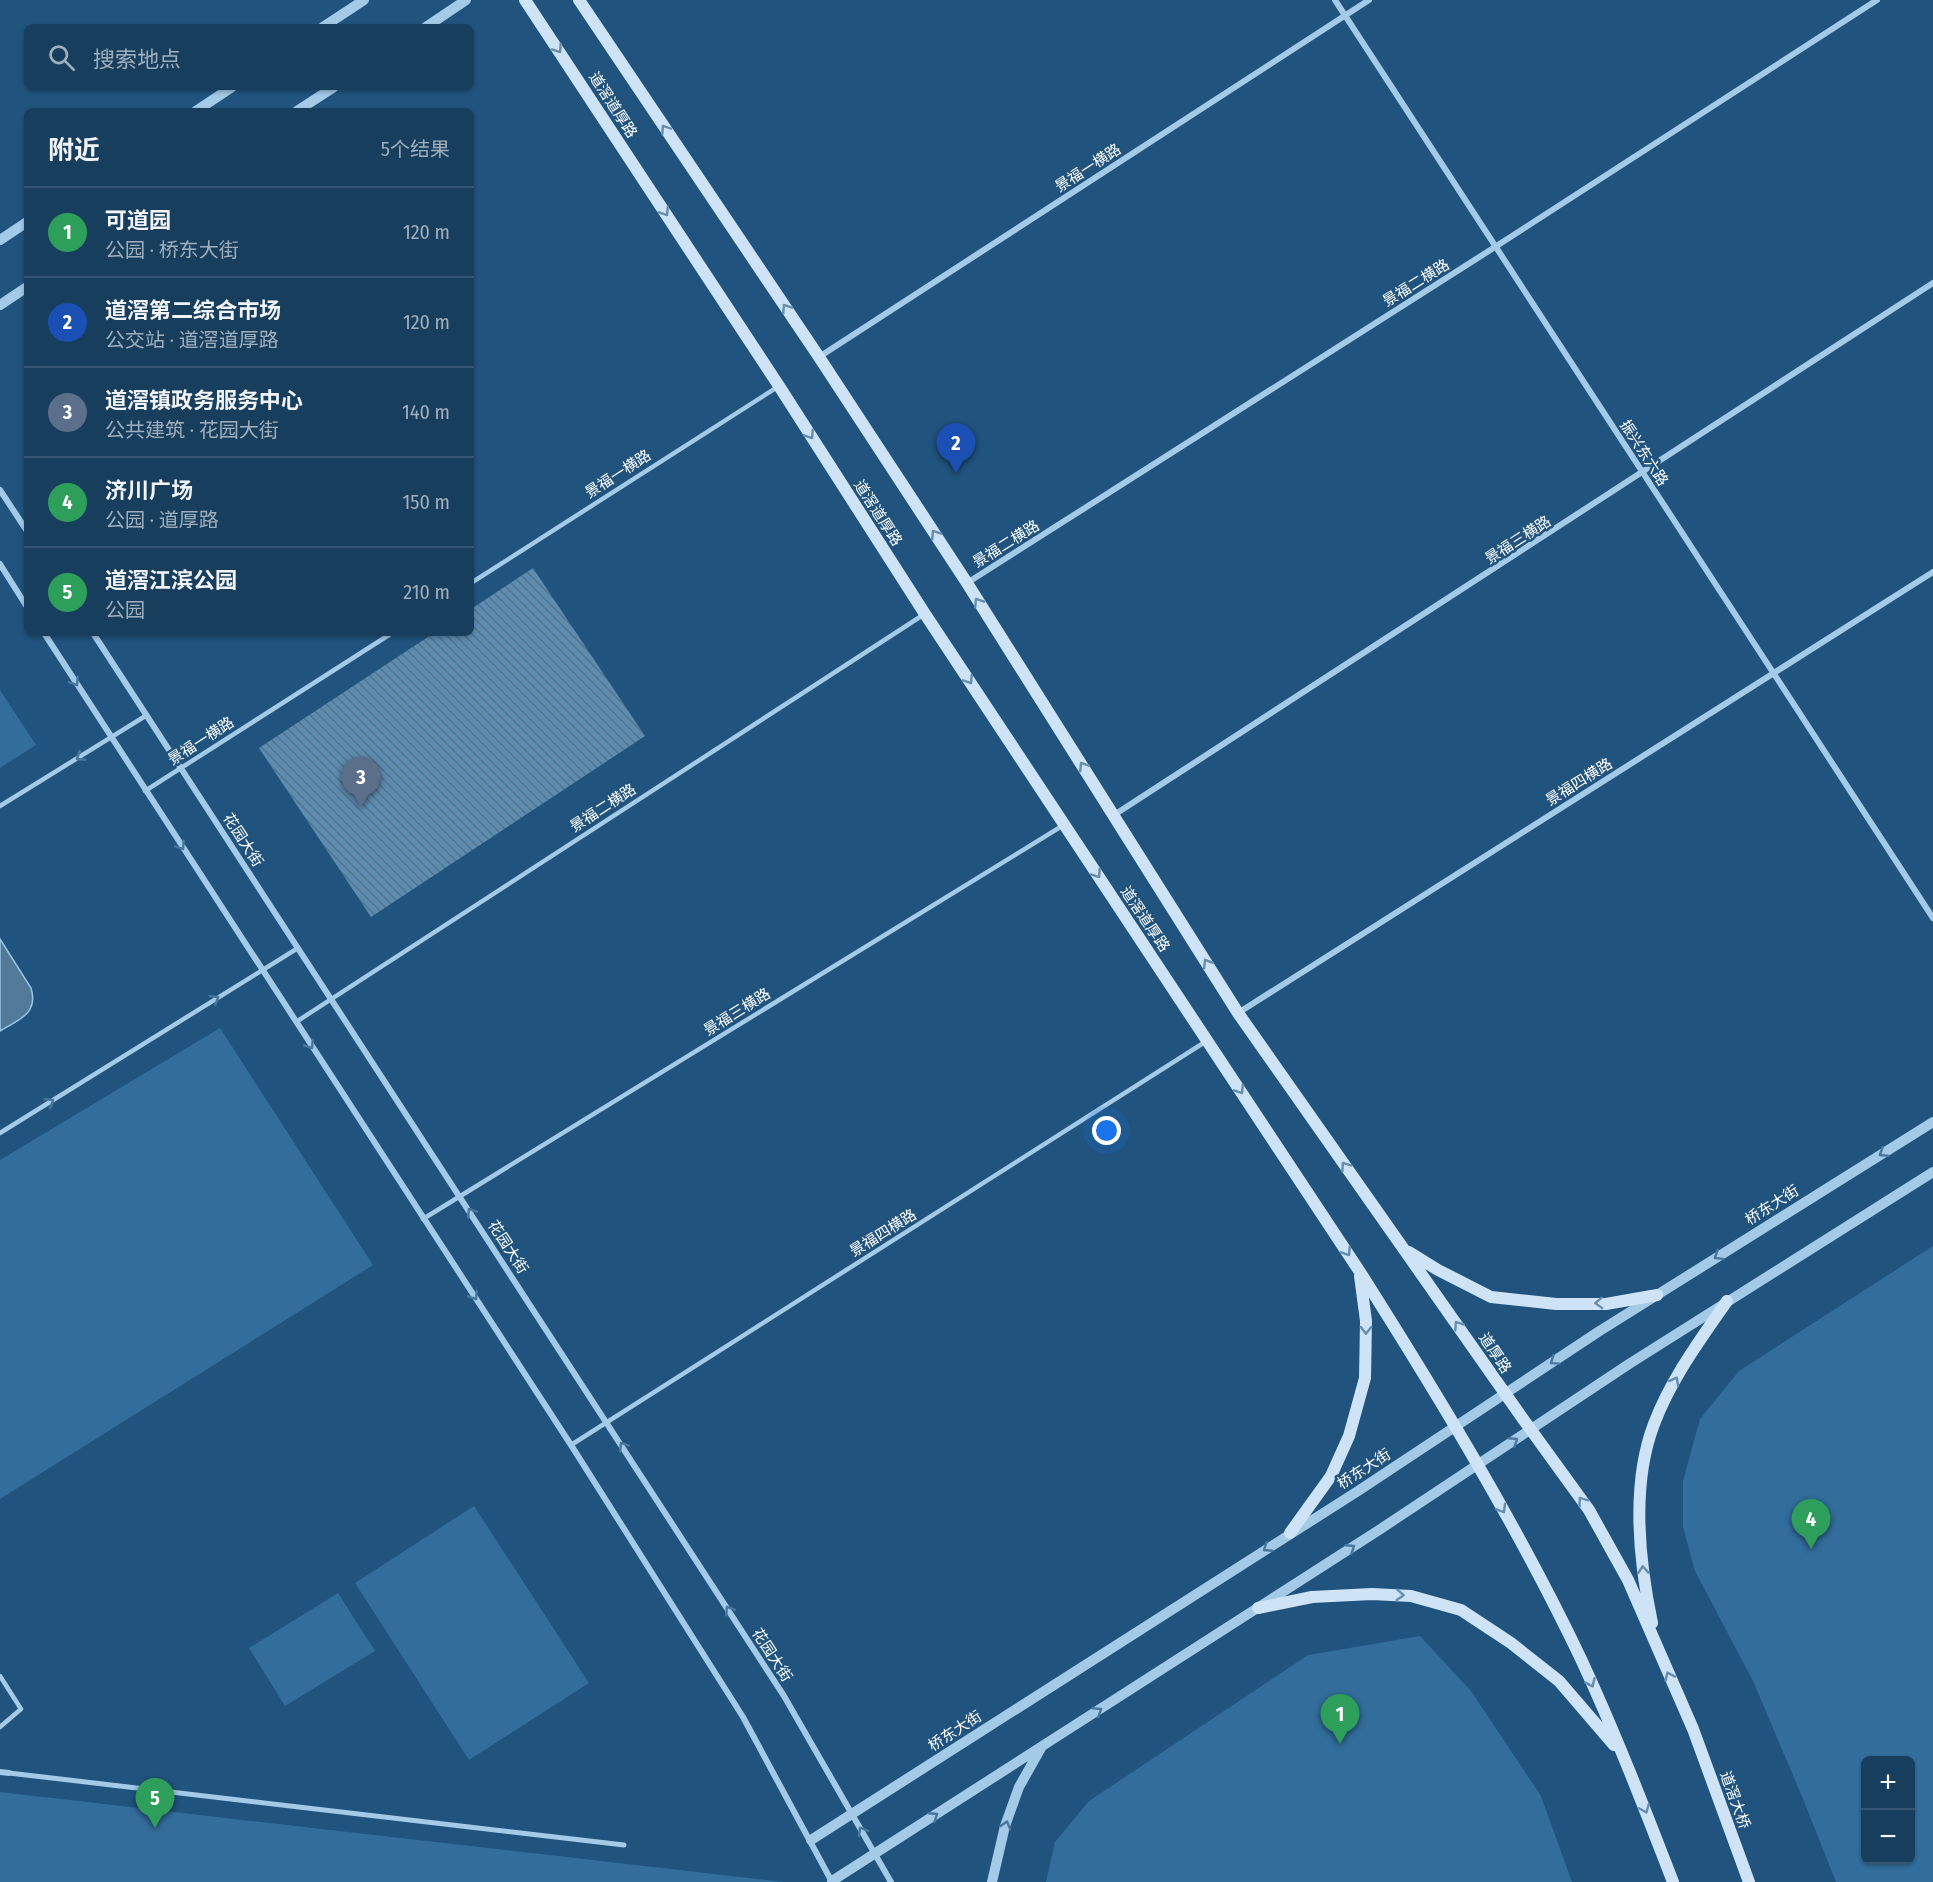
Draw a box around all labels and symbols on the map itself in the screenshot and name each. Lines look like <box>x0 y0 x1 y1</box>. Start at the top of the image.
one-way arrow <box>551 42 562 53</box>
street label: 道滘道厚路 <box>585 69 641 141</box>
one-way arrow <box>661 125 672 136</box>
street label: 景福一横路 <box>1052 140 1124 196</box>
one-way arrow <box>657 206 669 216</box>
street label: 景福二横路 <box>1379 255 1453 311</box>
one-way arrow <box>782 304 793 315</box>
street label: 振兴东六路 <box>1616 417 1672 489</box>
pin: 2 <box>936 424 976 473</box>
one-way arrow <box>803 429 815 439</box>
street label: 景福一横路 <box>582 446 654 502</box>
street label: 道滘道厚路 <box>850 477 906 549</box>
street label: 景福三横路 <box>1482 512 1554 568</box>
street label: 景福二横路 <box>969 516 1043 572</box>
one-way arrow <box>931 530 942 541</box>
one-way arrow <box>974 597 985 608</box>
one-way arrow <box>961 674 973 684</box>
one-way arrow <box>68 676 79 687</box>
street label: 景福一横路 <box>165 713 237 769</box>
one-way arrow <box>76 750 87 761</box>
street label: 景福四横路 <box>1542 754 1616 810</box>
pin: 3 <box>342 758 380 807</box>
one-way arrow <box>1079 762 1090 773</box>
street label: 景福二横路 <box>567 780 639 836</box>
street label: 花园大街 <box>219 810 267 870</box>
one-way arrow <box>173 840 184 851</box>
one-way arrow <box>1090 867 1101 878</box>
street label: 道滘道厚路 <box>1117 883 1173 955</box>
one-way arrow <box>1203 959 1215 969</box>
street label: 景福三横路 <box>700 984 774 1040</box>
one-way arrow <box>209 994 219 1006</box>
one-way arrow <box>303 1038 314 1049</box>
one-way arrow <box>1233 1083 1244 1094</box>
one-way arrow <box>43 1099 54 1110</box>
your location <box>1092 1116 1121 1145</box>
one-way arrow <box>1879 1145 1890 1156</box>
one-way arrow <box>1341 1161 1352 1172</box>
street label: 桥东大街 <box>1742 1181 1802 1229</box>
street label: 景福四横路 <box>846 1205 920 1261</box>
one-way arrow <box>467 1208 478 1219</box>
street label: 花园大街 <box>484 1217 532 1277</box>
one-way arrow <box>1340 1246 1351 1257</box>
one-way arrow <box>1714 1249 1724 1261</box>
one-way arrow <box>466 1290 477 1301</box>
one-way arrow <box>1594 1297 1603 1310</box>
one-way arrow <box>1454 1320 1465 1331</box>
one-way arrow <box>1360 1325 1372 1334</box>
street label: 道厚路 <box>1475 1329 1515 1377</box>
one-way arrow <box>1550 1354 1561 1365</box>
one-way arrow <box>1668 1377 1679 1387</box>
one-way arrow <box>1507 1437 1518 1448</box>
one-way arrow <box>619 1442 630 1453</box>
street label: 桥东大街 <box>1334 1445 1394 1493</box>
one-way arrow <box>1578 1497 1589 1508</box>
pin: 4 <box>1792 1500 1830 1549</box>
one-way arrow <box>1495 1503 1507 1513</box>
one-way arrow <box>1263 1541 1274 1552</box>
one-way arrow <box>1345 1544 1355 1556</box>
one-way arrow <box>1636 1565 1649 1574</box>
one-way arrow <box>1395 1589 1404 1602</box>
one-way arrow <box>724 1606 736 1616</box>
street label: 花园大街 <box>748 1625 796 1685</box>
one-way arrow <box>1664 1671 1676 1682</box>
one-way arrow <box>1584 1676 1596 1687</box>
pin: 1 <box>1320 1694 1360 1744</box>
street label: 桥东大街 <box>925 1707 985 1755</box>
one-way arrow <box>1092 1707 1103 1718</box>
street label: 道滘大桥 <box>1716 1769 1754 1831</box>
pin: 5 <box>136 1778 174 1828</box>
one-way arrow <box>1637 1804 1650 1814</box>
one-way arrow <box>928 1812 939 1823</box>
one-way arrow <box>999 1820 1011 1831</box>
one-way arrow <box>858 1827 869 1837</box>

